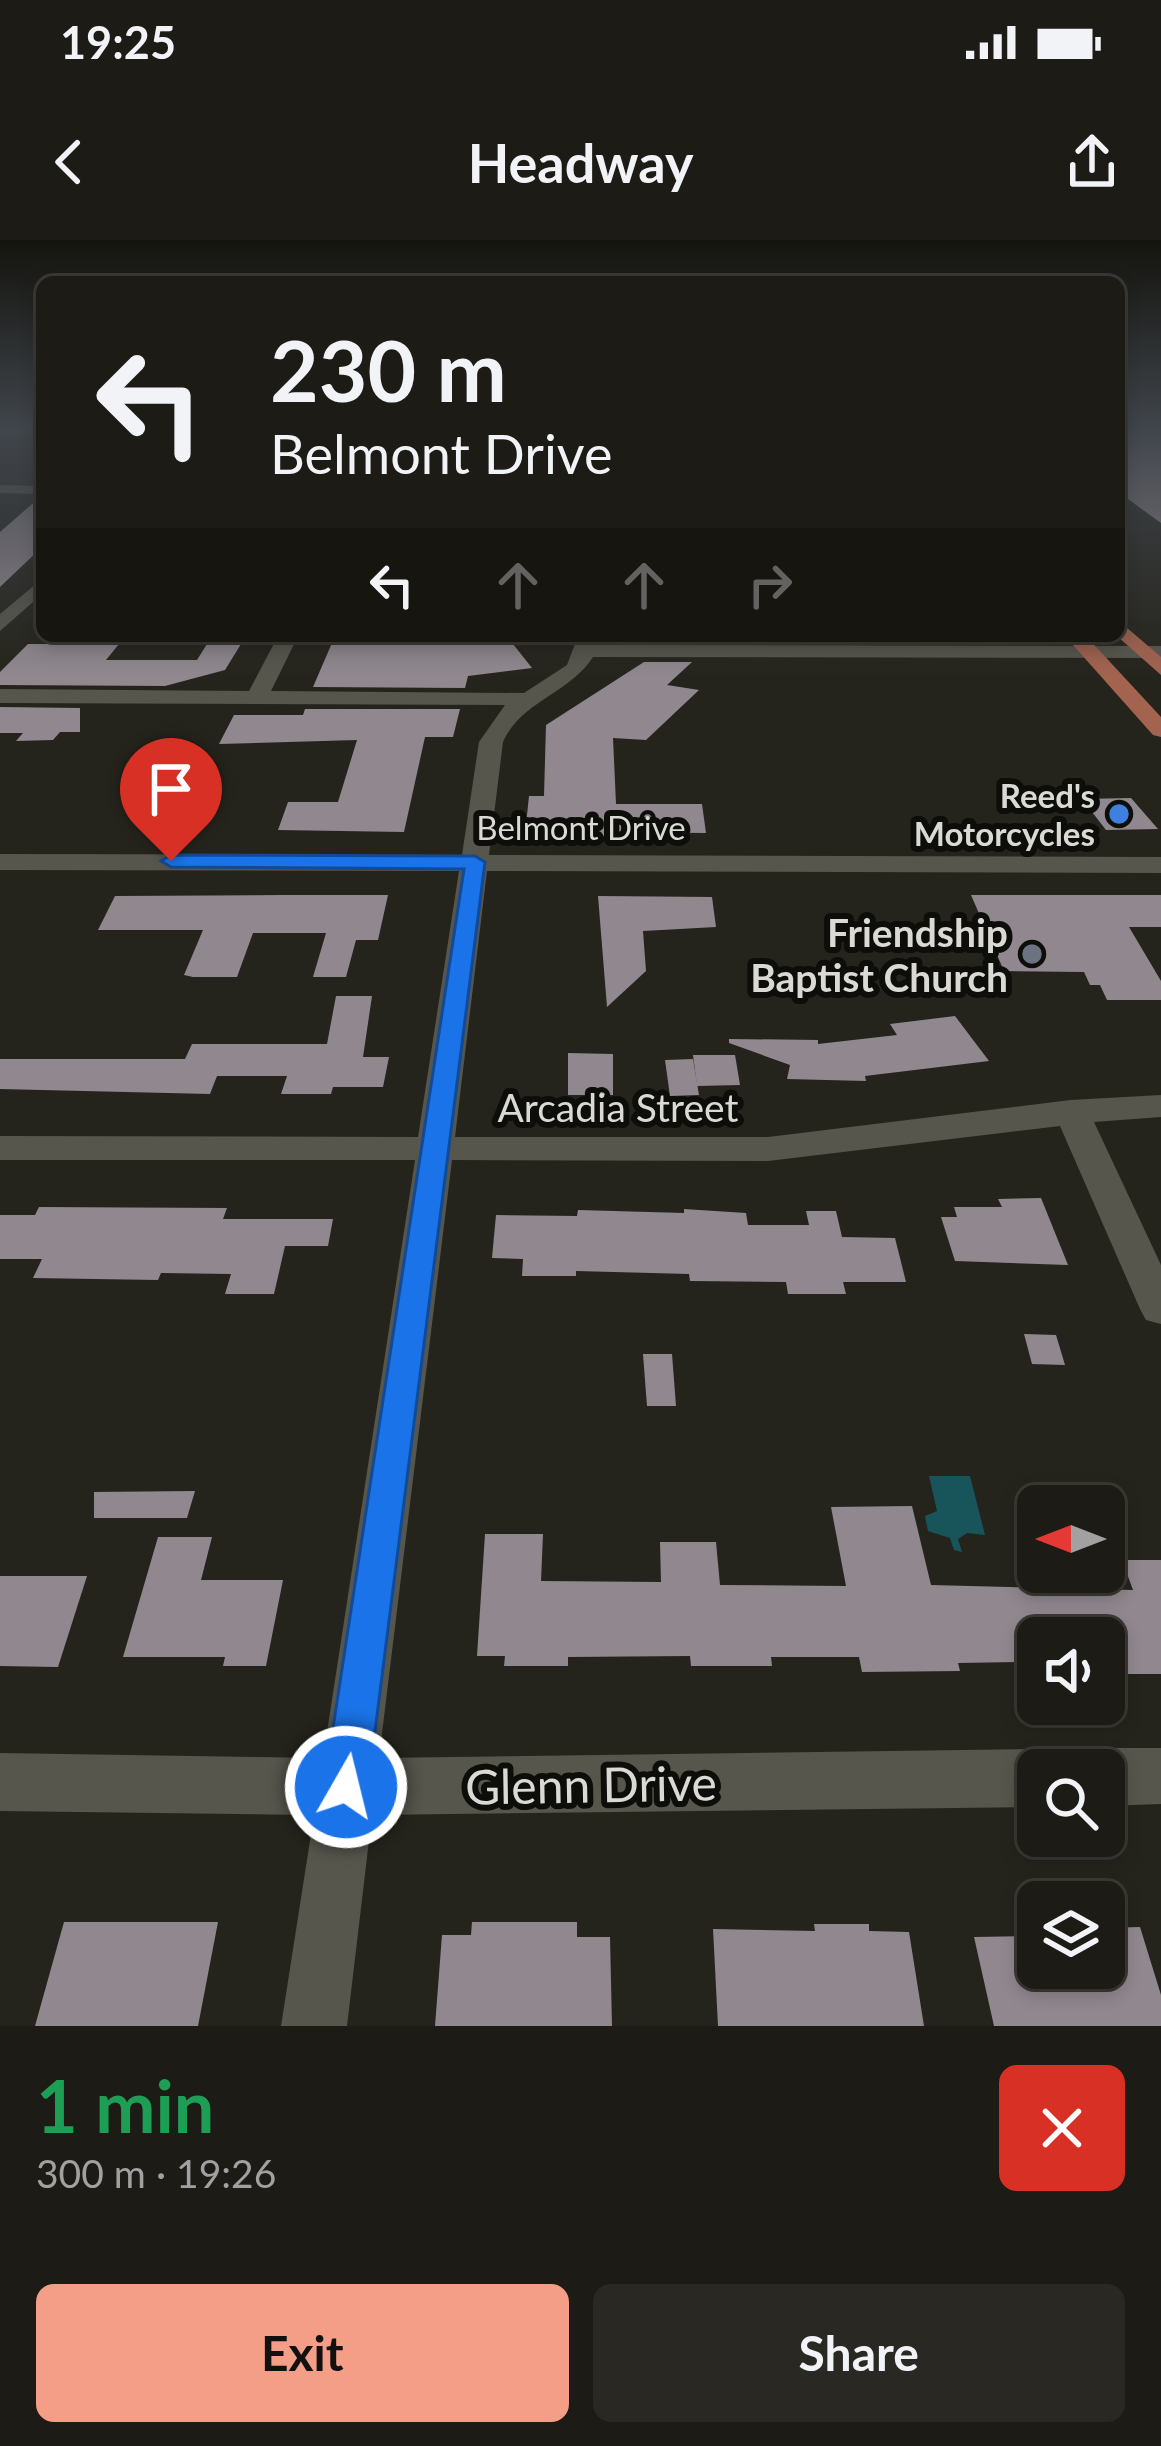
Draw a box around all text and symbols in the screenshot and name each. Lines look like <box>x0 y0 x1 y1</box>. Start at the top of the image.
text: 19:25 <box>60 15 176 69</box>
icon: back <box>36 129 102 195</box>
icon: share <box>1059 129 1125 195</box>
text: Headway <box>468 130 693 195</box>
text: 230 m <box>270 319 507 420</box>
icon: left <box>72 324 228 480</box>
text: Belmont Drive <box>270 421 612 486</box>
icon: left <box>359 552 425 618</box>
icon: ahead <box>485 552 551 618</box>
icon: ahead <box>611 552 677 618</box>
icon: right <box>737 552 803 618</box>
pin <box>120 738 222 861</box>
icon: arrive <box>138 756 204 822</box>
place label: Reed's Motorcycles <box>914 775 1095 853</box>
marker: Reed's Motorcycles <box>1106 801 1132 827</box>
street label: Belmont Drive <box>476 807 686 847</box>
place label: Friendship Baptist Church <box>750 909 1008 1000</box>
marker: Friendship Baptist Church <box>1019 941 1045 967</box>
street label: Arcadia Street <box>498 1084 739 1130</box>
north arrow <box>1017 1485 1125 1593</box>
map controls <box>1017 1485 1125 1989</box>
button: sound <box>1017 1617 1125 1725</box>
position arrow <box>283 1724 409 1850</box>
button: search <box>1017 1749 1125 1857</box>
street label: Glenn Drive <box>465 1753 717 1815</box>
button: layers <box>1017 1881 1125 1989</box>
text: 1 min <box>36 2062 214 2148</box>
button: close <box>999 2065 1125 2191</box>
text: 300 m · 19:26 <box>36 2150 276 2196</box>
button: Exit <box>36 2284 569 2422</box>
button: Share <box>593 2284 1125 2422</box>

